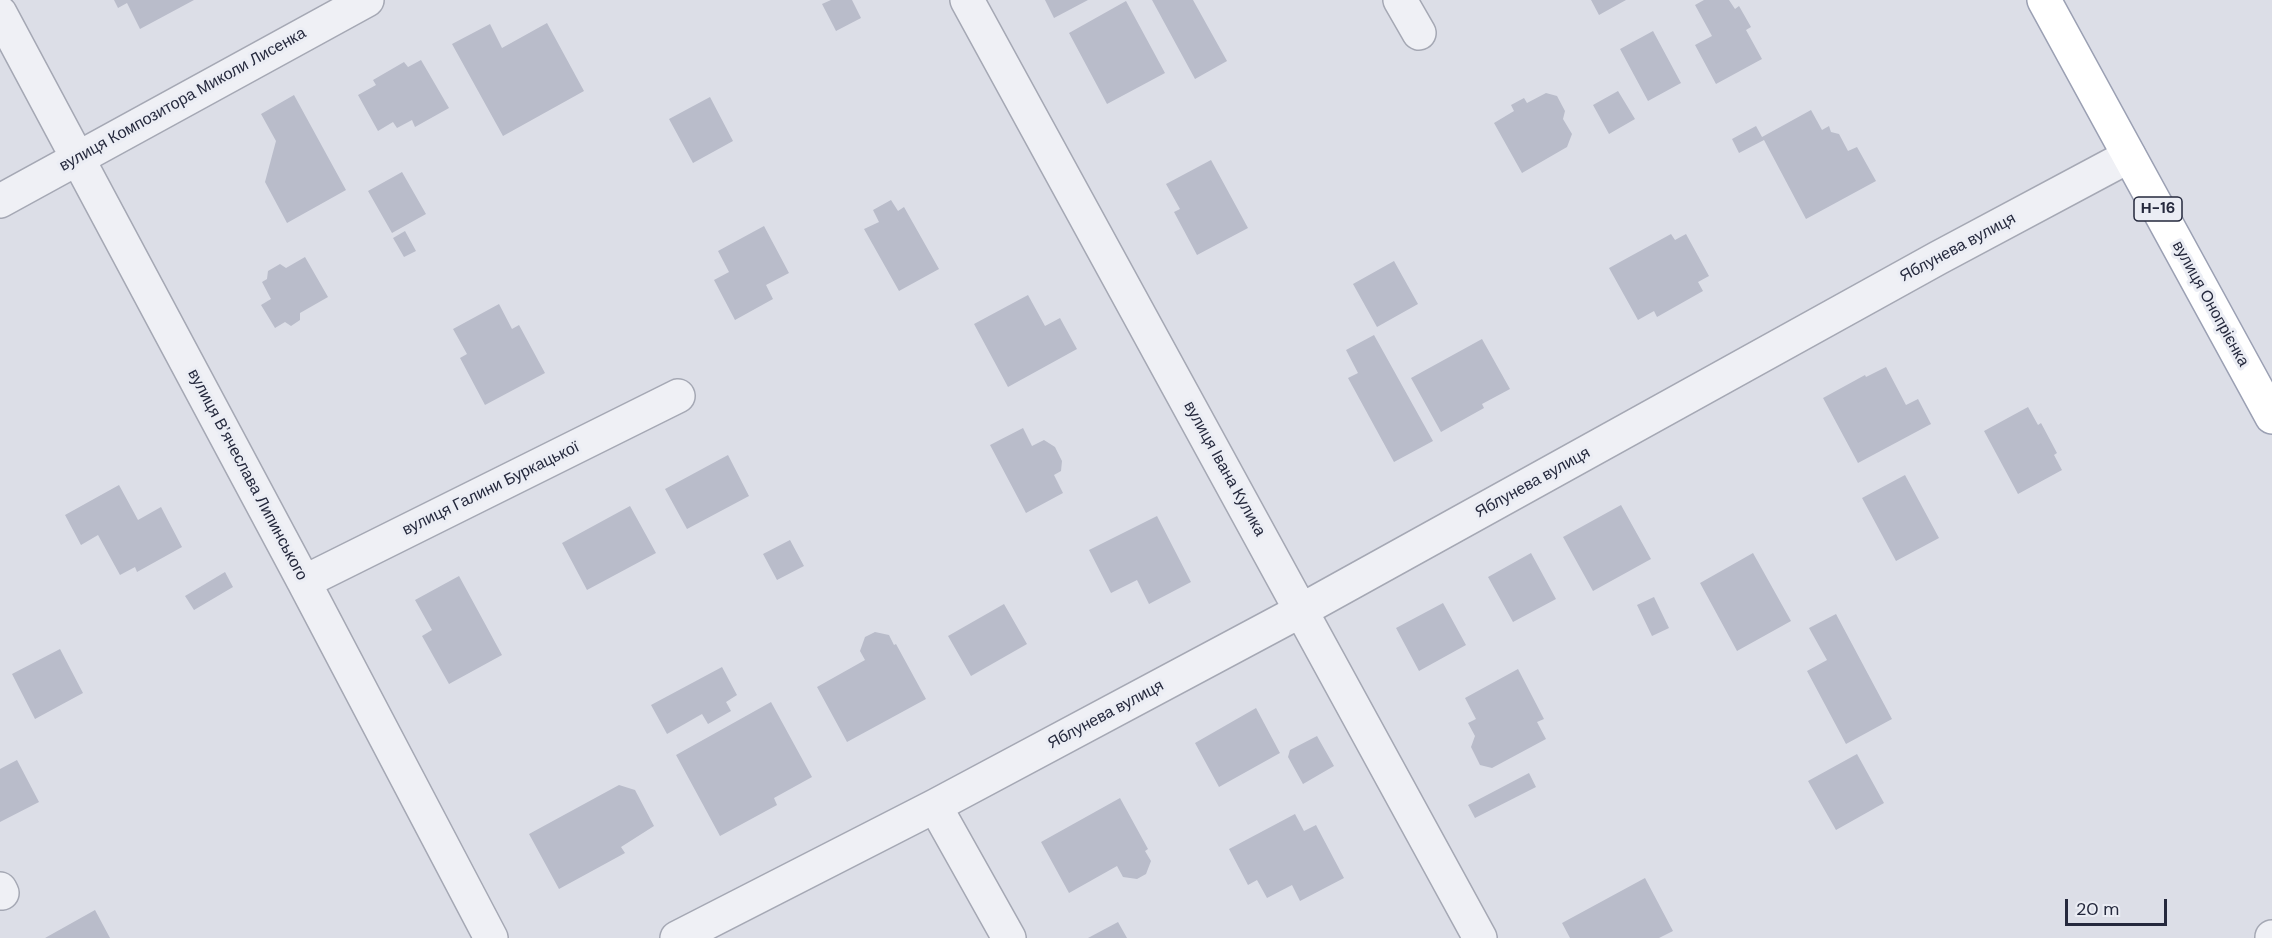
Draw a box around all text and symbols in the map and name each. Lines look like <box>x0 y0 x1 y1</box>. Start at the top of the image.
street label: вулиця Композитора Миколи Лисенка <box>56 24 310 176</box>
road number: Н-16 <box>2134 197 2182 221</box>
street label: Яблунева вулиця <box>1897 209 2019 287</box>
street label: вулиця Онопрієнка <box>2167 238 2253 370</box>
street label: вулиця Вʼячеслава Липинського <box>183 366 311 584</box>
street label: вулиця Івана Кулика <box>1179 398 1269 540</box>
street label: вулиця Галини Буркацької <box>399 438 583 540</box>
street label: Яблунева вулиця <box>1472 443 1594 523</box>
street label: Яблунева вулиця <box>1045 676 1167 754</box>
scale bar <box>2068 887 2170 925</box>
text: 20 m <box>2076 897 2119 921</box>

